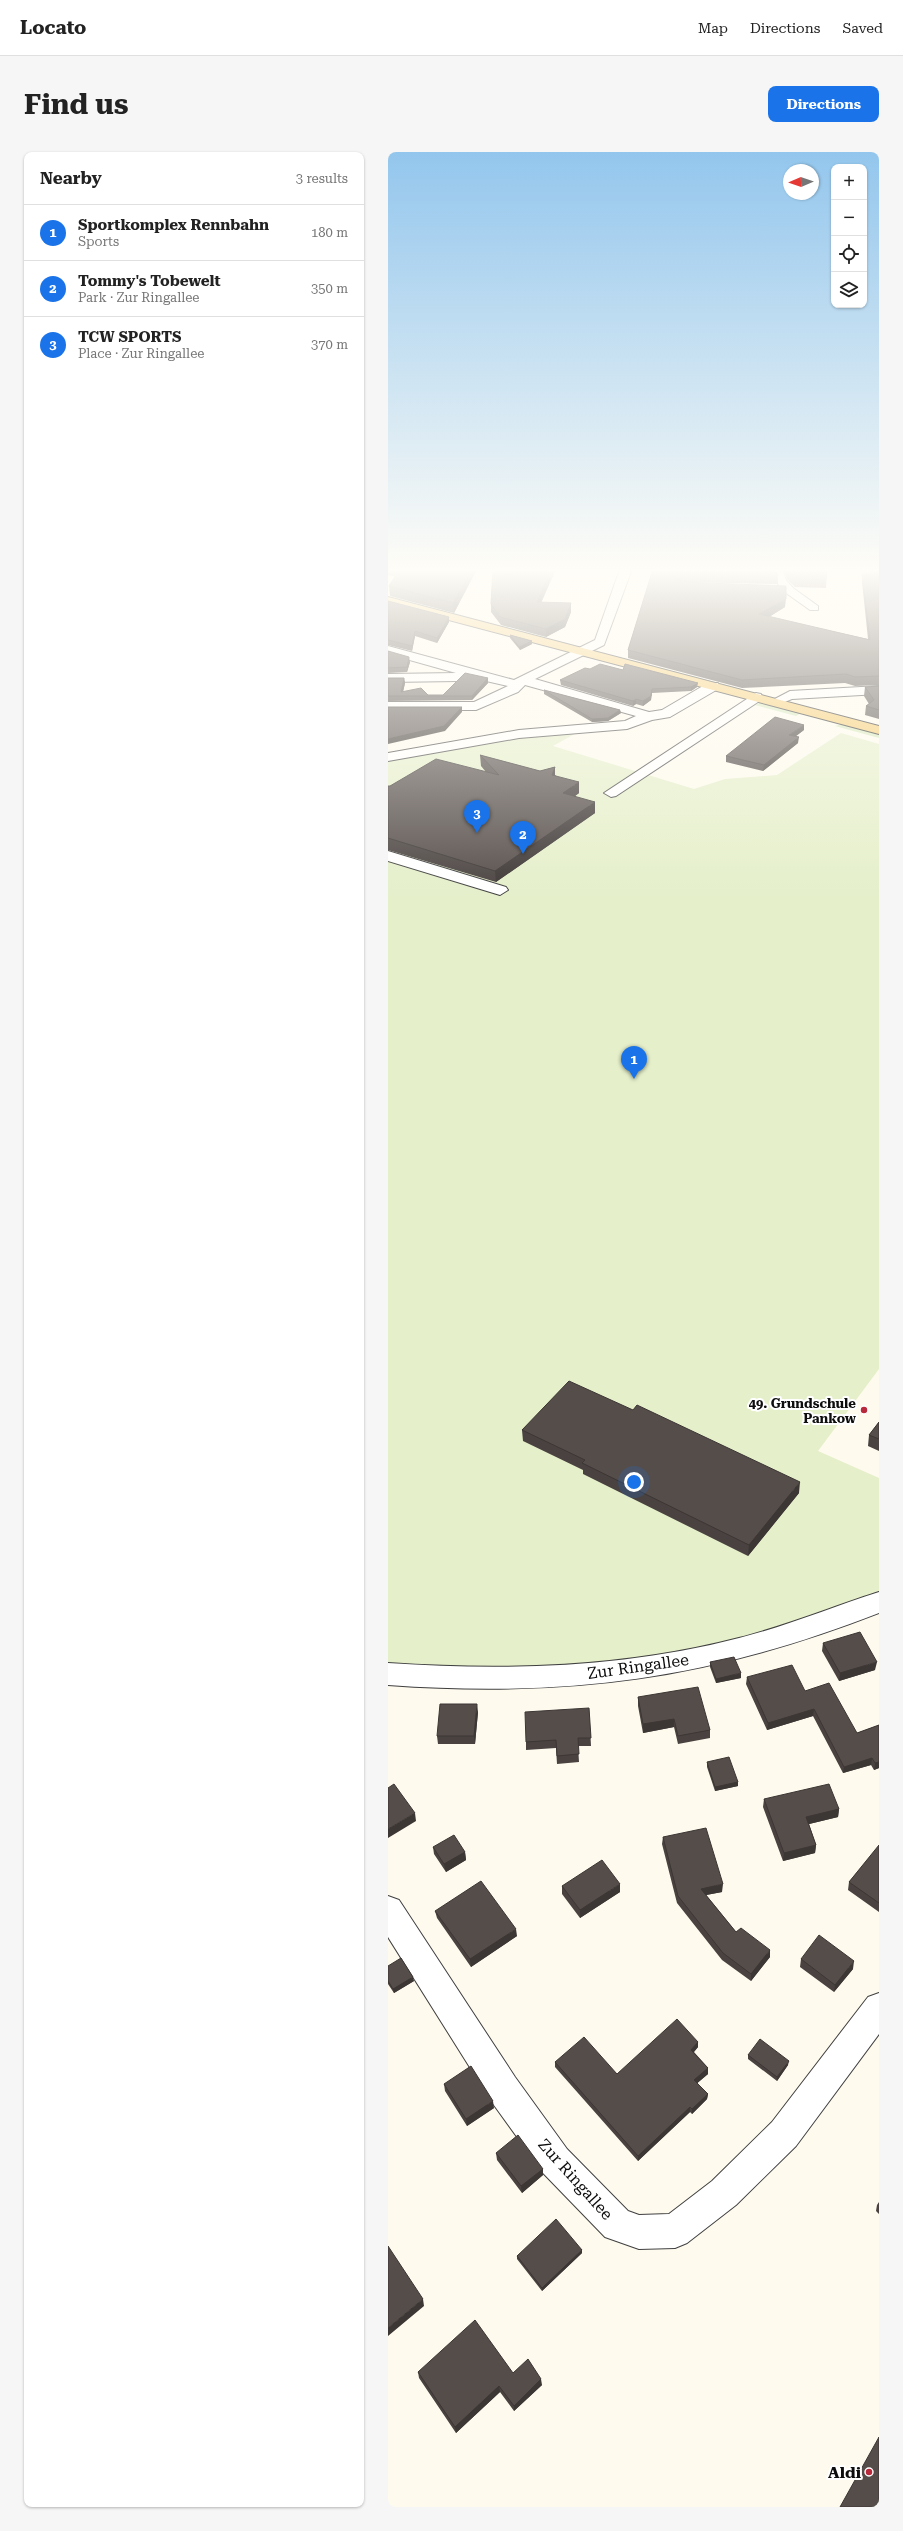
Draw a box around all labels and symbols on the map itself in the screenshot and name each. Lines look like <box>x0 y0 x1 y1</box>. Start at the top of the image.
north arrow <box>783 164 819 200</box>
pin: 3 <box>464 800 490 833</box>
pin: 2 <box>510 821 536 854</box>
pin: 1 <box>621 1046 647 1079</box>
place label: 49. Grundschule Pankow <box>749 1396 857 1426</box>
marker: 49. Grundschule Pankow <box>859 1405 869 1415</box>
your location <box>624 1472 644 1492</box>
street label: Zur Ringallee <box>586 1650 690 1683</box>
street label: Zur Ringallee <box>534 2135 617 2224</box>
place label: Aldi <box>828 2463 862 2482</box>
marker: Aldi <box>864 2467 874 2477</box>

